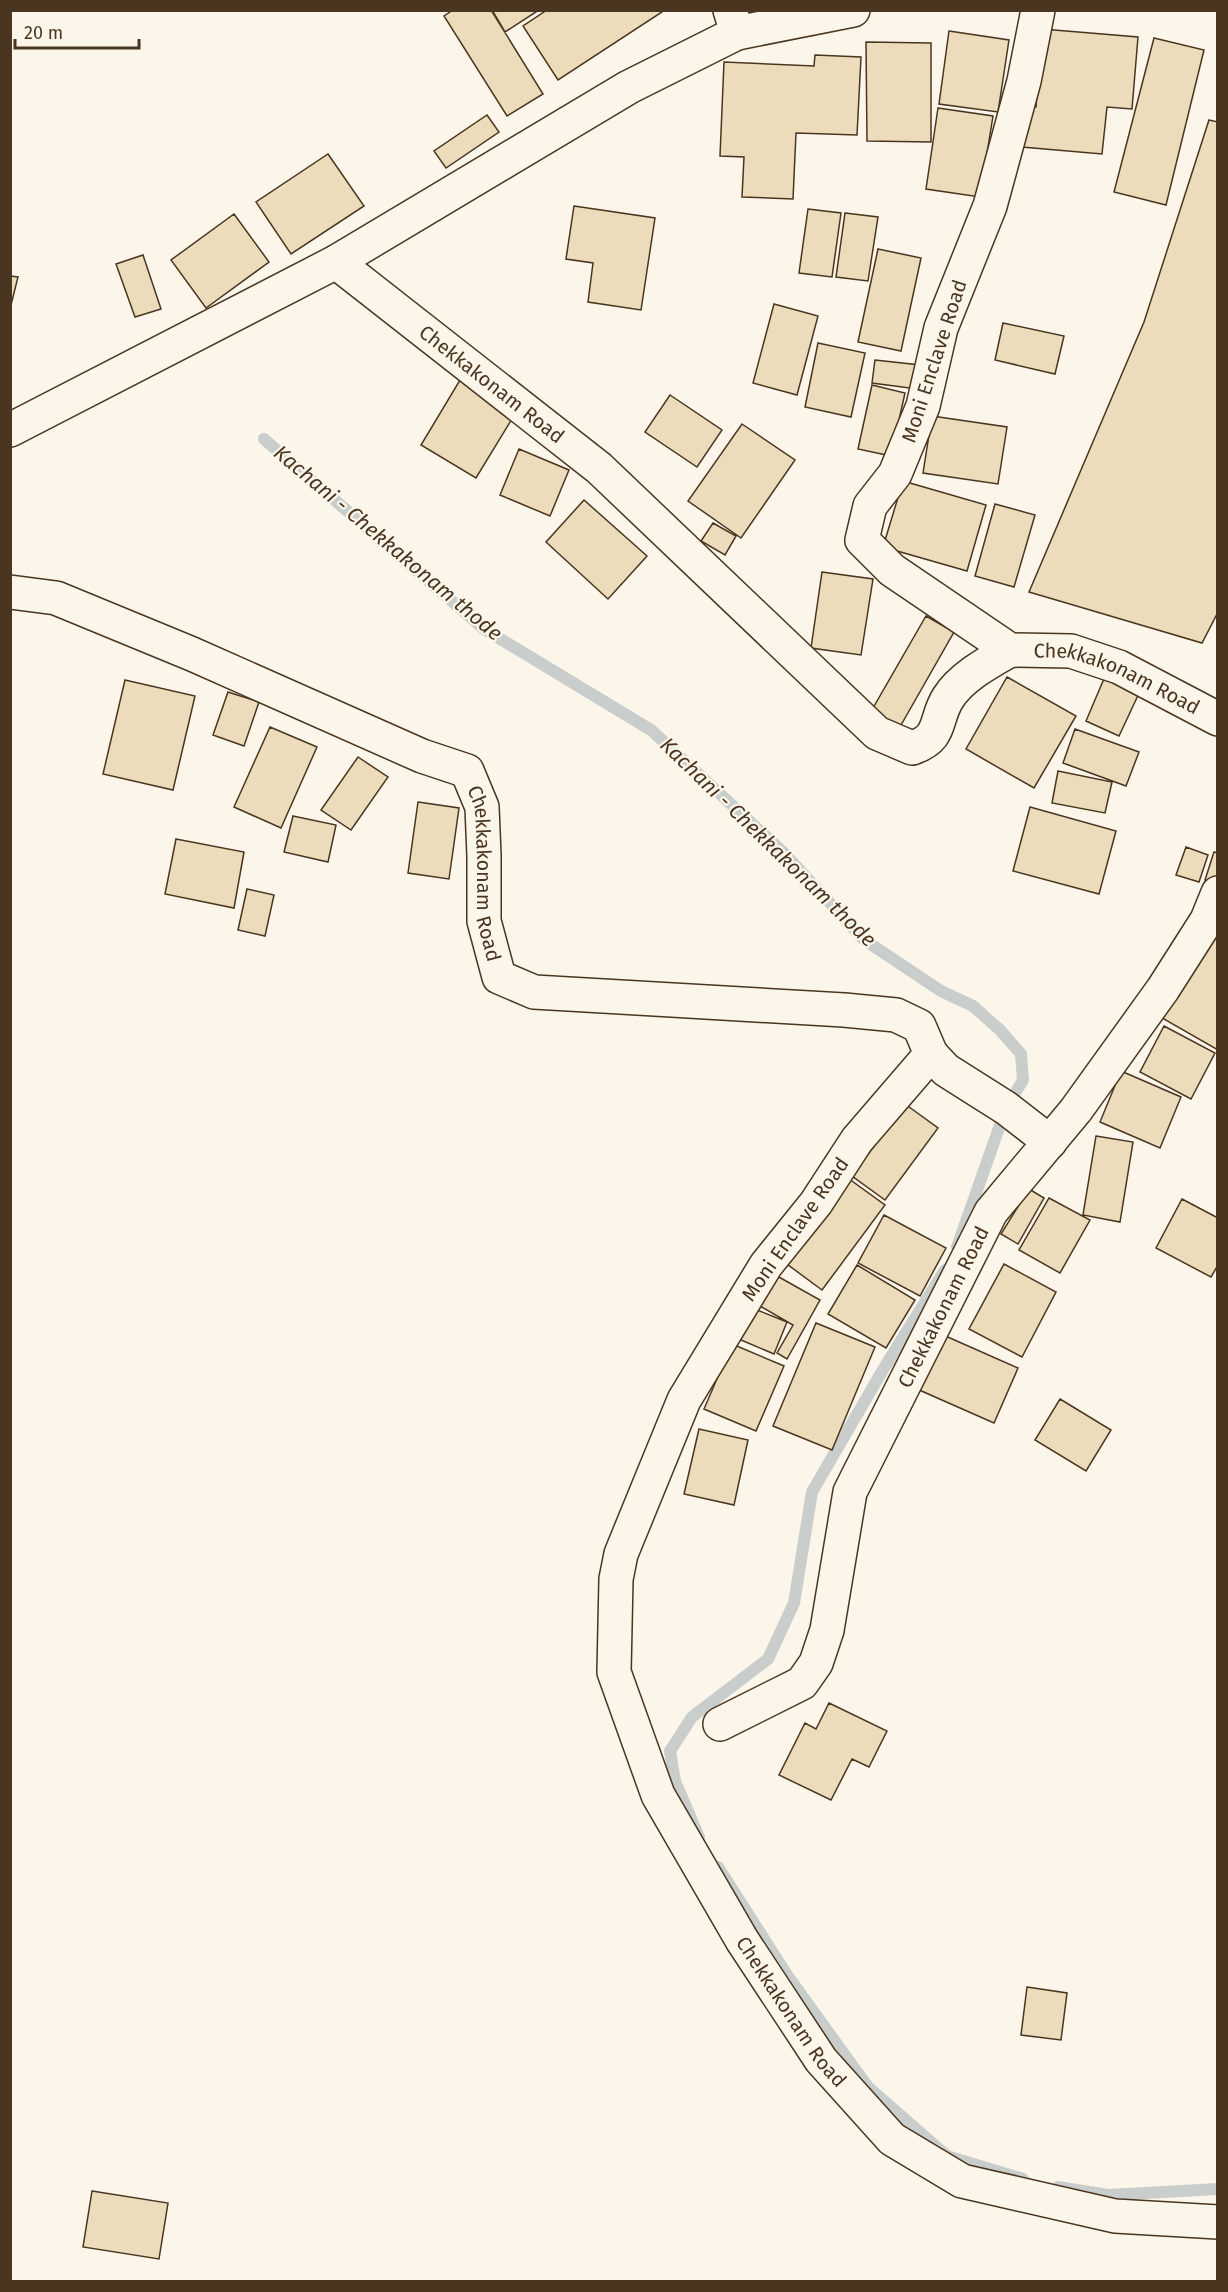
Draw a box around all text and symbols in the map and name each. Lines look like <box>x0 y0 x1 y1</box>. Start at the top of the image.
scale bar <box>15 12 140 50</box>
text: 20 m <box>24 22 63 44</box>
street label: Moni Enclave Road <box>896 276 972 446</box>
street label: Chekkakonam Road <box>415 320 569 448</box>
water label: Kachani - Chekkakonam thode <box>268 440 508 646</box>
street label: Chekkakonam Road <box>1033 638 1204 719</box>
water label: Kachani - Chekkakonam thode <box>654 732 882 952</box>
street label: Chekkakonam Road <box>462 782 506 964</box>
street label: Moni Enclave Road <box>736 1152 854 1306</box>
street label: Chekkakonam Road <box>893 1222 994 1392</box>
street label: Chekkakonam Road <box>731 1932 852 2092</box>

